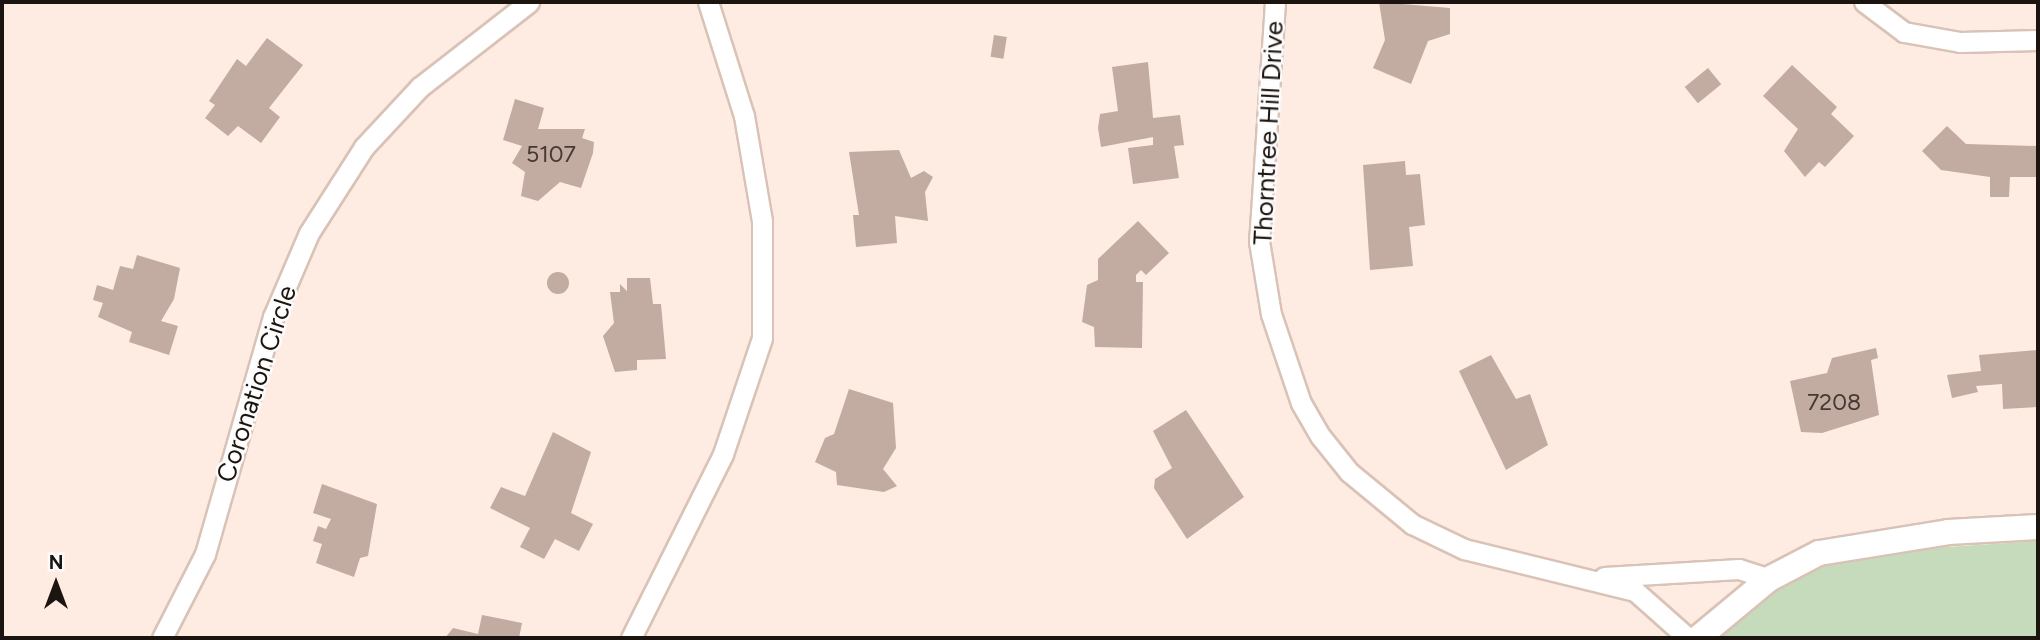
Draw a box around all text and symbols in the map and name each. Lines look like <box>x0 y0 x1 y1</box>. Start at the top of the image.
street label: Thorntree Hill Drive <box>1248 20 1290 246</box>
house number: 5107 <box>526 140 576 168</box>
street label: Coronation Circle <box>211 282 303 486</box>
house number: 7208 <box>1807 388 1861 416</box>
north arrow <box>21 549 91 619</box>
text: N <box>49 551 63 574</box>

